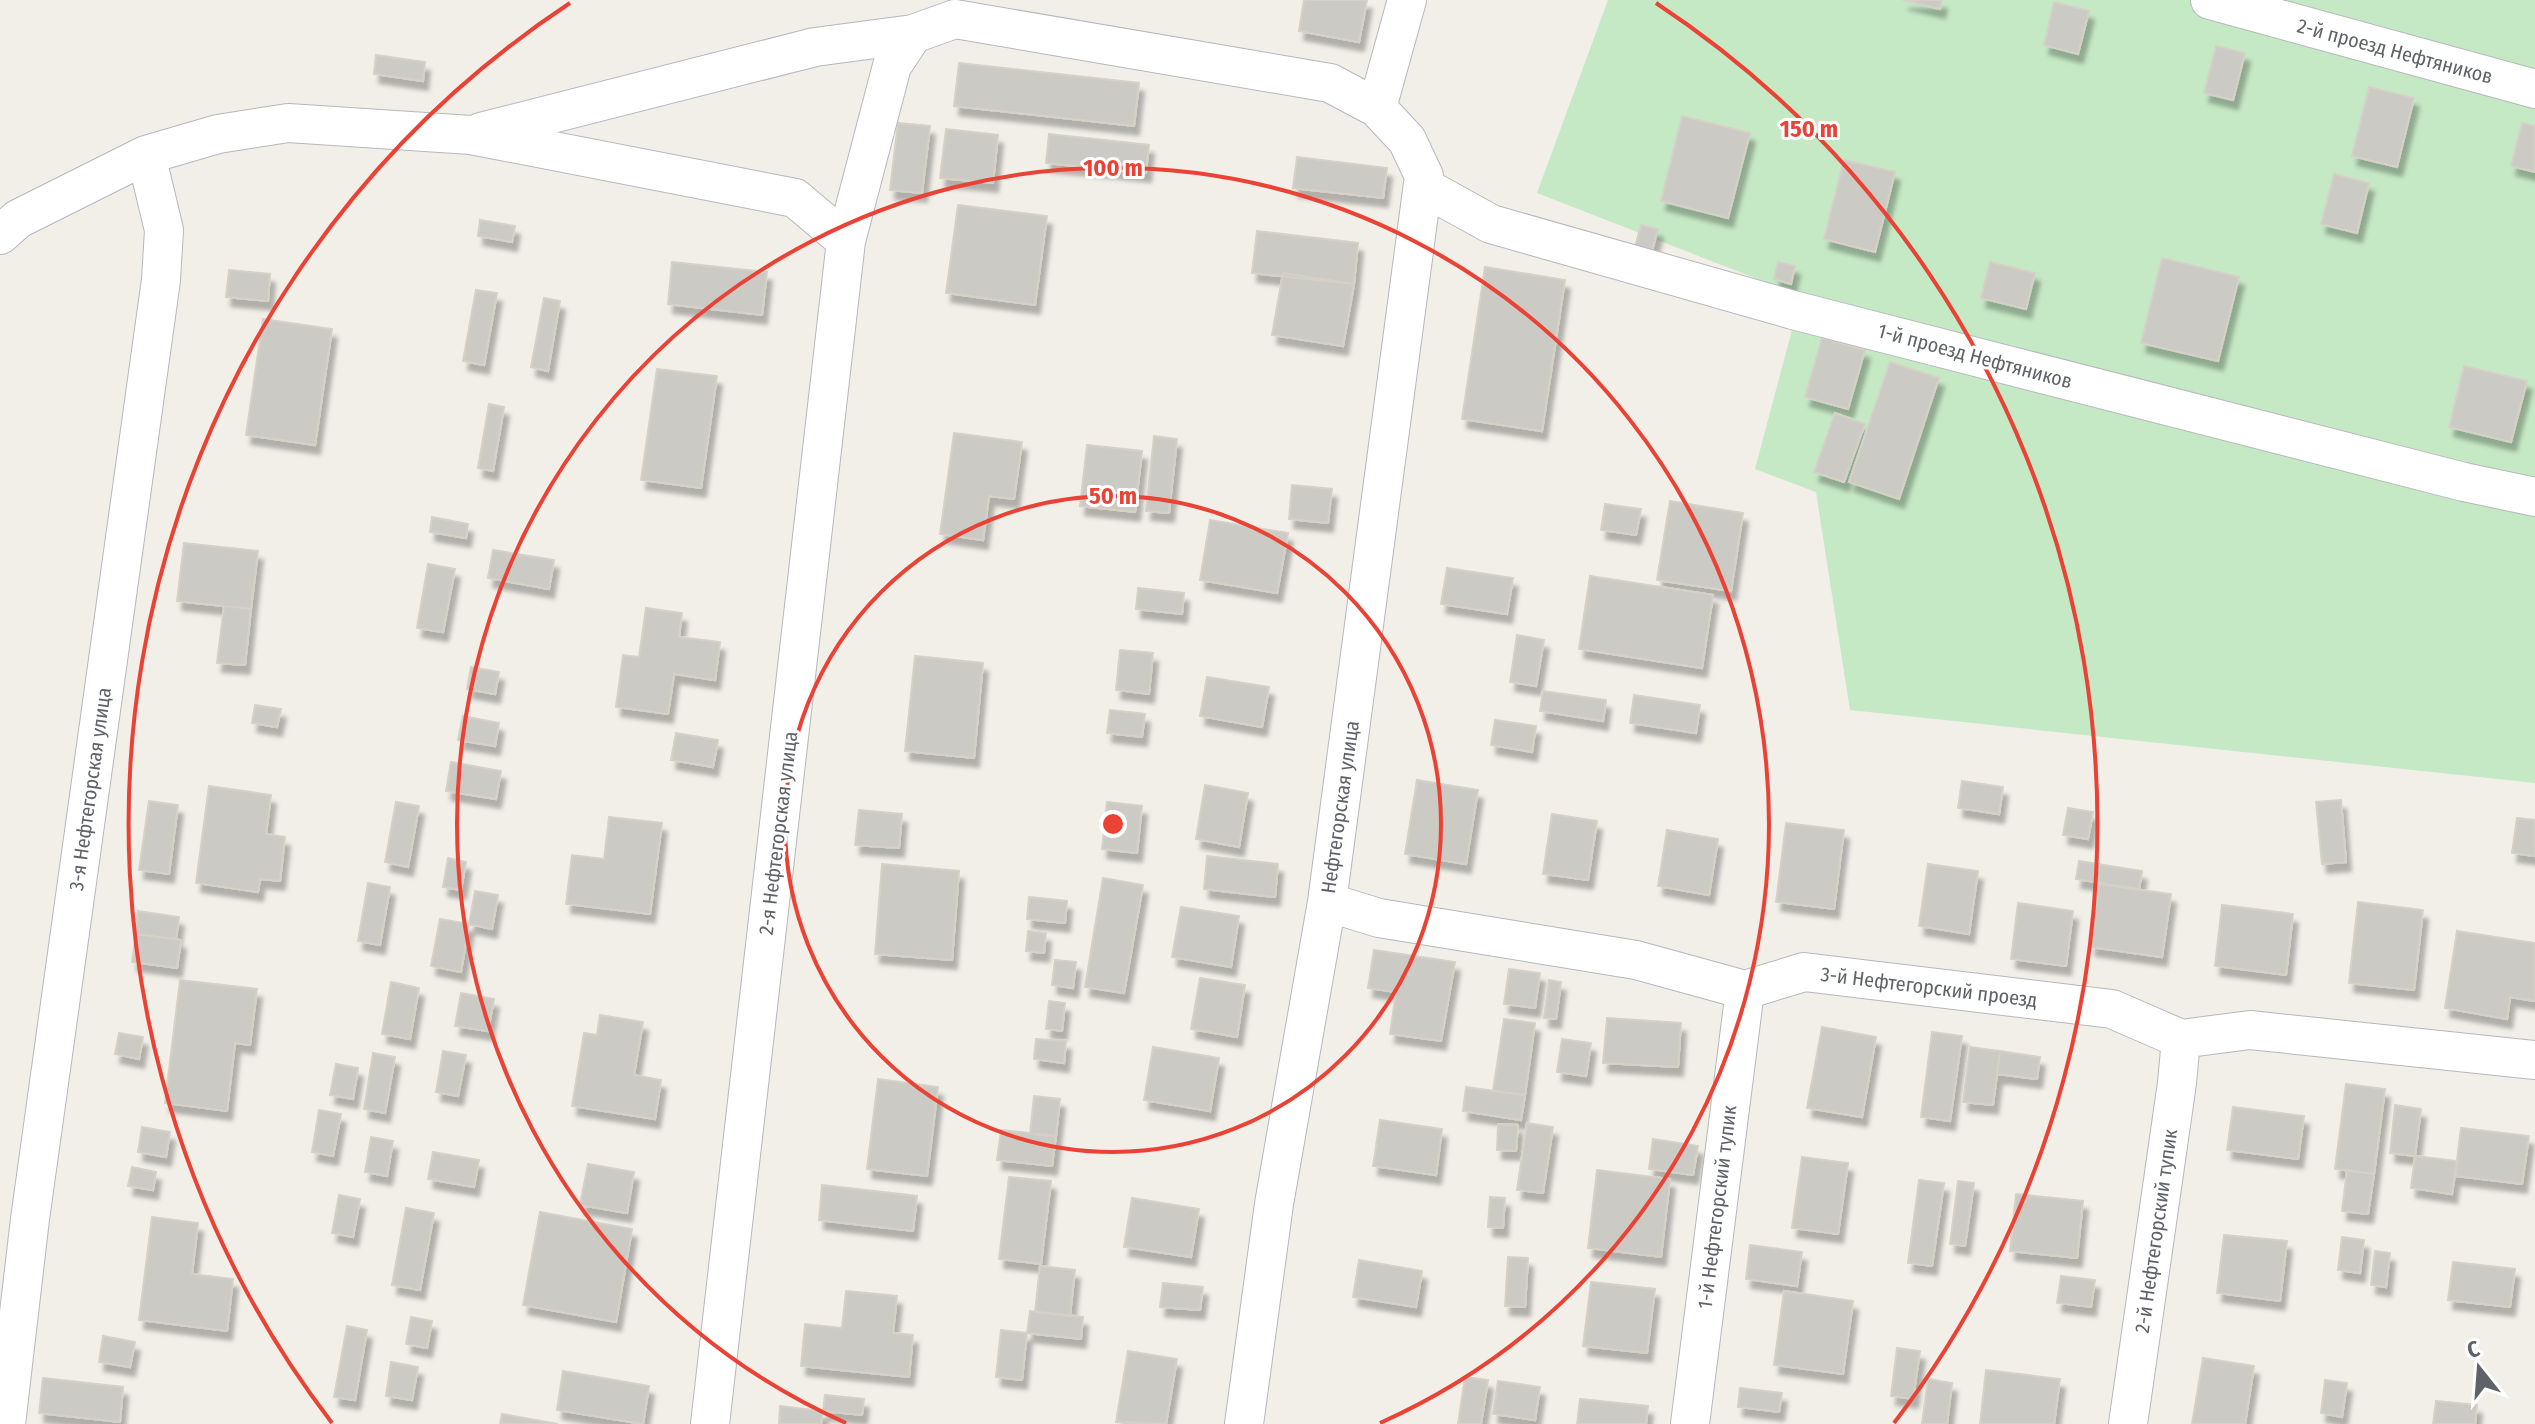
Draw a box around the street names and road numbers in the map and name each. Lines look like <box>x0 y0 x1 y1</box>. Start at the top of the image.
street label: 2-й проезд Нефтяников <box>2295 13 2495 89</box>
street label: 1-й проезд Нефтяников <box>1875 318 2075 394</box>
street label: 3-я Нефтегорская улица <box>64 686 116 892</box>
street label: Нефтегорская улица <box>1316 719 1364 895</box>
street label: 2-я Нефтегорская улица <box>754 730 802 936</box>
street label: 3-й Нефтегорский проезд <box>1819 962 2039 1012</box>
street label: 1-й Нефтегорский тупик <box>1693 1103 1741 1310</box>
street label: 2-й Нефтегорский тупик <box>2130 1127 2182 1335</box>

